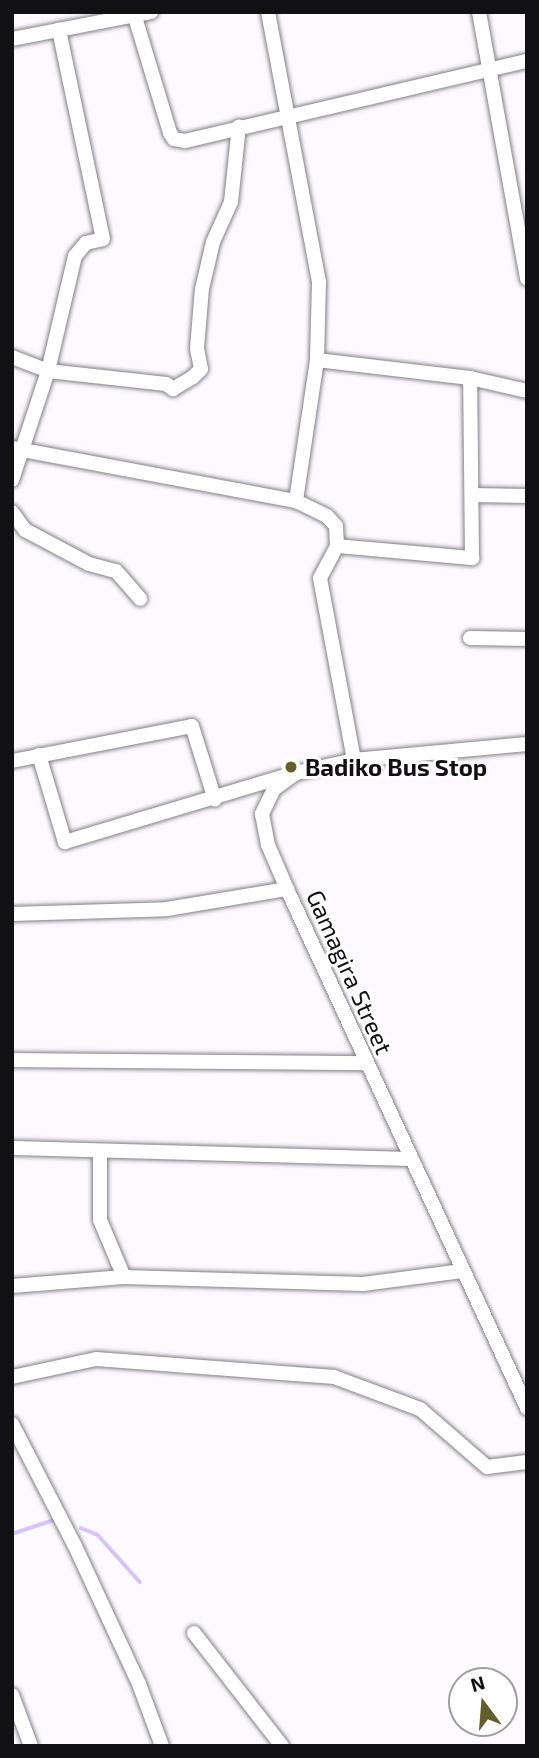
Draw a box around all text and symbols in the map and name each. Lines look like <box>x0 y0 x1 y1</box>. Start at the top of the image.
place label: Badiko Bus Stop <box>305 753 487 781</box>
marker: Badiko Bus Stop <box>283 759 299 775</box>
street label: Gamagira Street <box>301 885 399 1059</box>
north arrow <box>448 1667 518 1737</box>
text: N <box>468 1670 487 1696</box>

